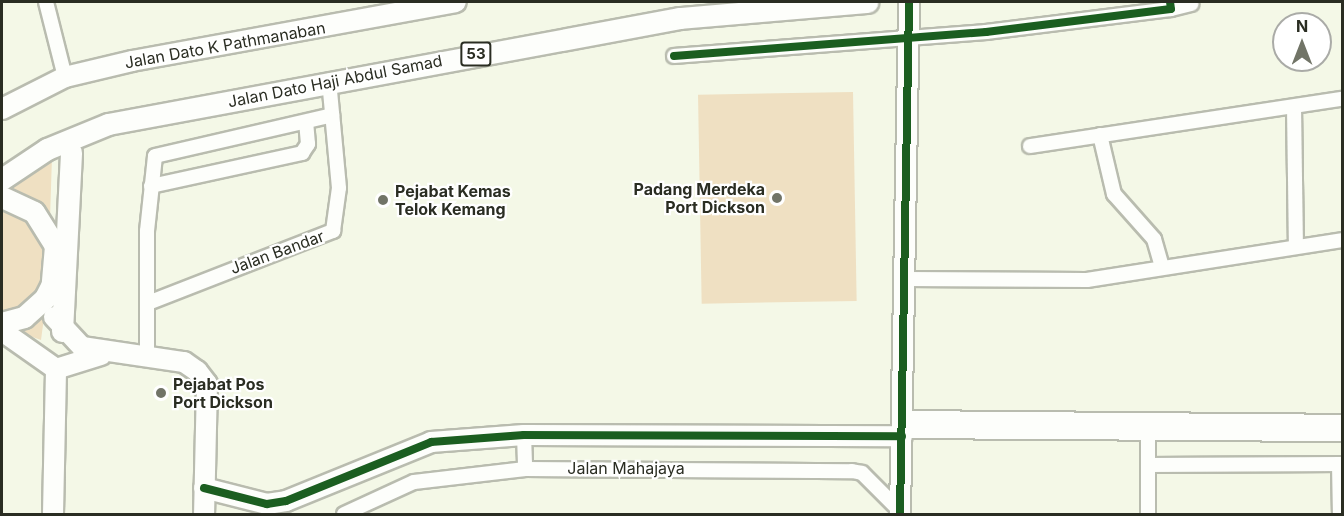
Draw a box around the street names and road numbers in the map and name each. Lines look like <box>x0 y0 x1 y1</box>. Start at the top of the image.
street label: Jalan Dato K Pathmanaban <box>123 18 327 72</box>
road number: 53 <box>460 42 492 66</box>
street label: Jalan Dato Haji Abdul Samad <box>226 51 444 111</box>
street label: Jalan Bandar <box>227 226 327 278</box>
street label: Jalan Mahajaya <box>567 458 685 478</box>

